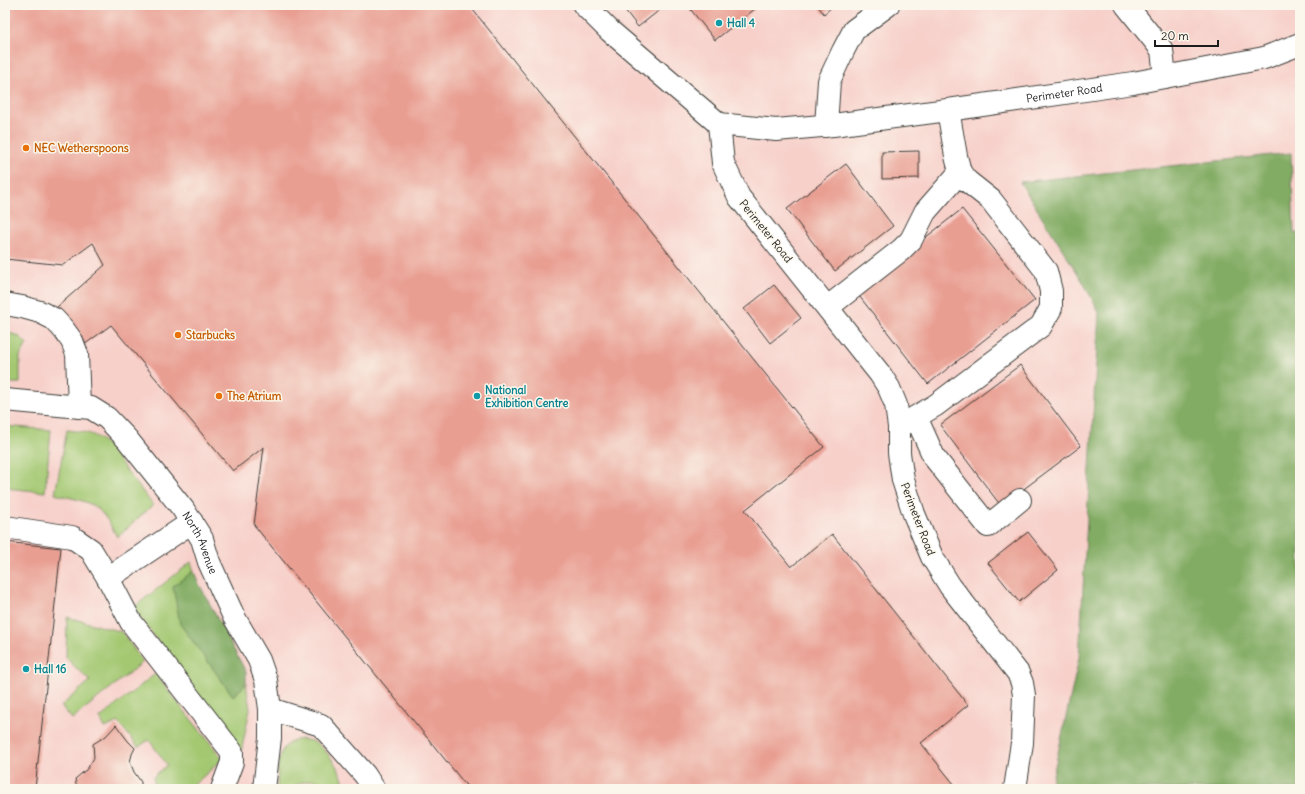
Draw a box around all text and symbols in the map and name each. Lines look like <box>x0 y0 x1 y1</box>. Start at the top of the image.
place label: Hall 4 <box>727 16 756 30</box>
marker: Hall 4 <box>714 18 724 28</box>
scale bar <box>1155 22 1218 48</box>
text: 20 m <box>1161 28 1189 43</box>
street label: Perimeter Road <box>1025 80 1104 106</box>
place label: NEC Wetherspoons <box>34 141 129 156</box>
marker: NEC Wetherspoons <box>21 143 31 153</box>
street label: Perimeter Road <box>736 197 796 266</box>
place label: Starbucks <box>186 328 235 342</box>
marker: Starbucks <box>173 330 183 340</box>
place label: National Exhibition Centre <box>485 383 569 410</box>
place label: The Atrium <box>227 389 282 403</box>
marker: The Atrium <box>214 391 224 401</box>
marker: National Exhibition Centre <box>472 391 482 401</box>
street label: Perimeter Road <box>898 481 939 558</box>
street label: North Avenue <box>179 509 221 576</box>
place label: Hall 16 <box>34 662 66 676</box>
marker: Hall 16 <box>21 664 31 674</box>

